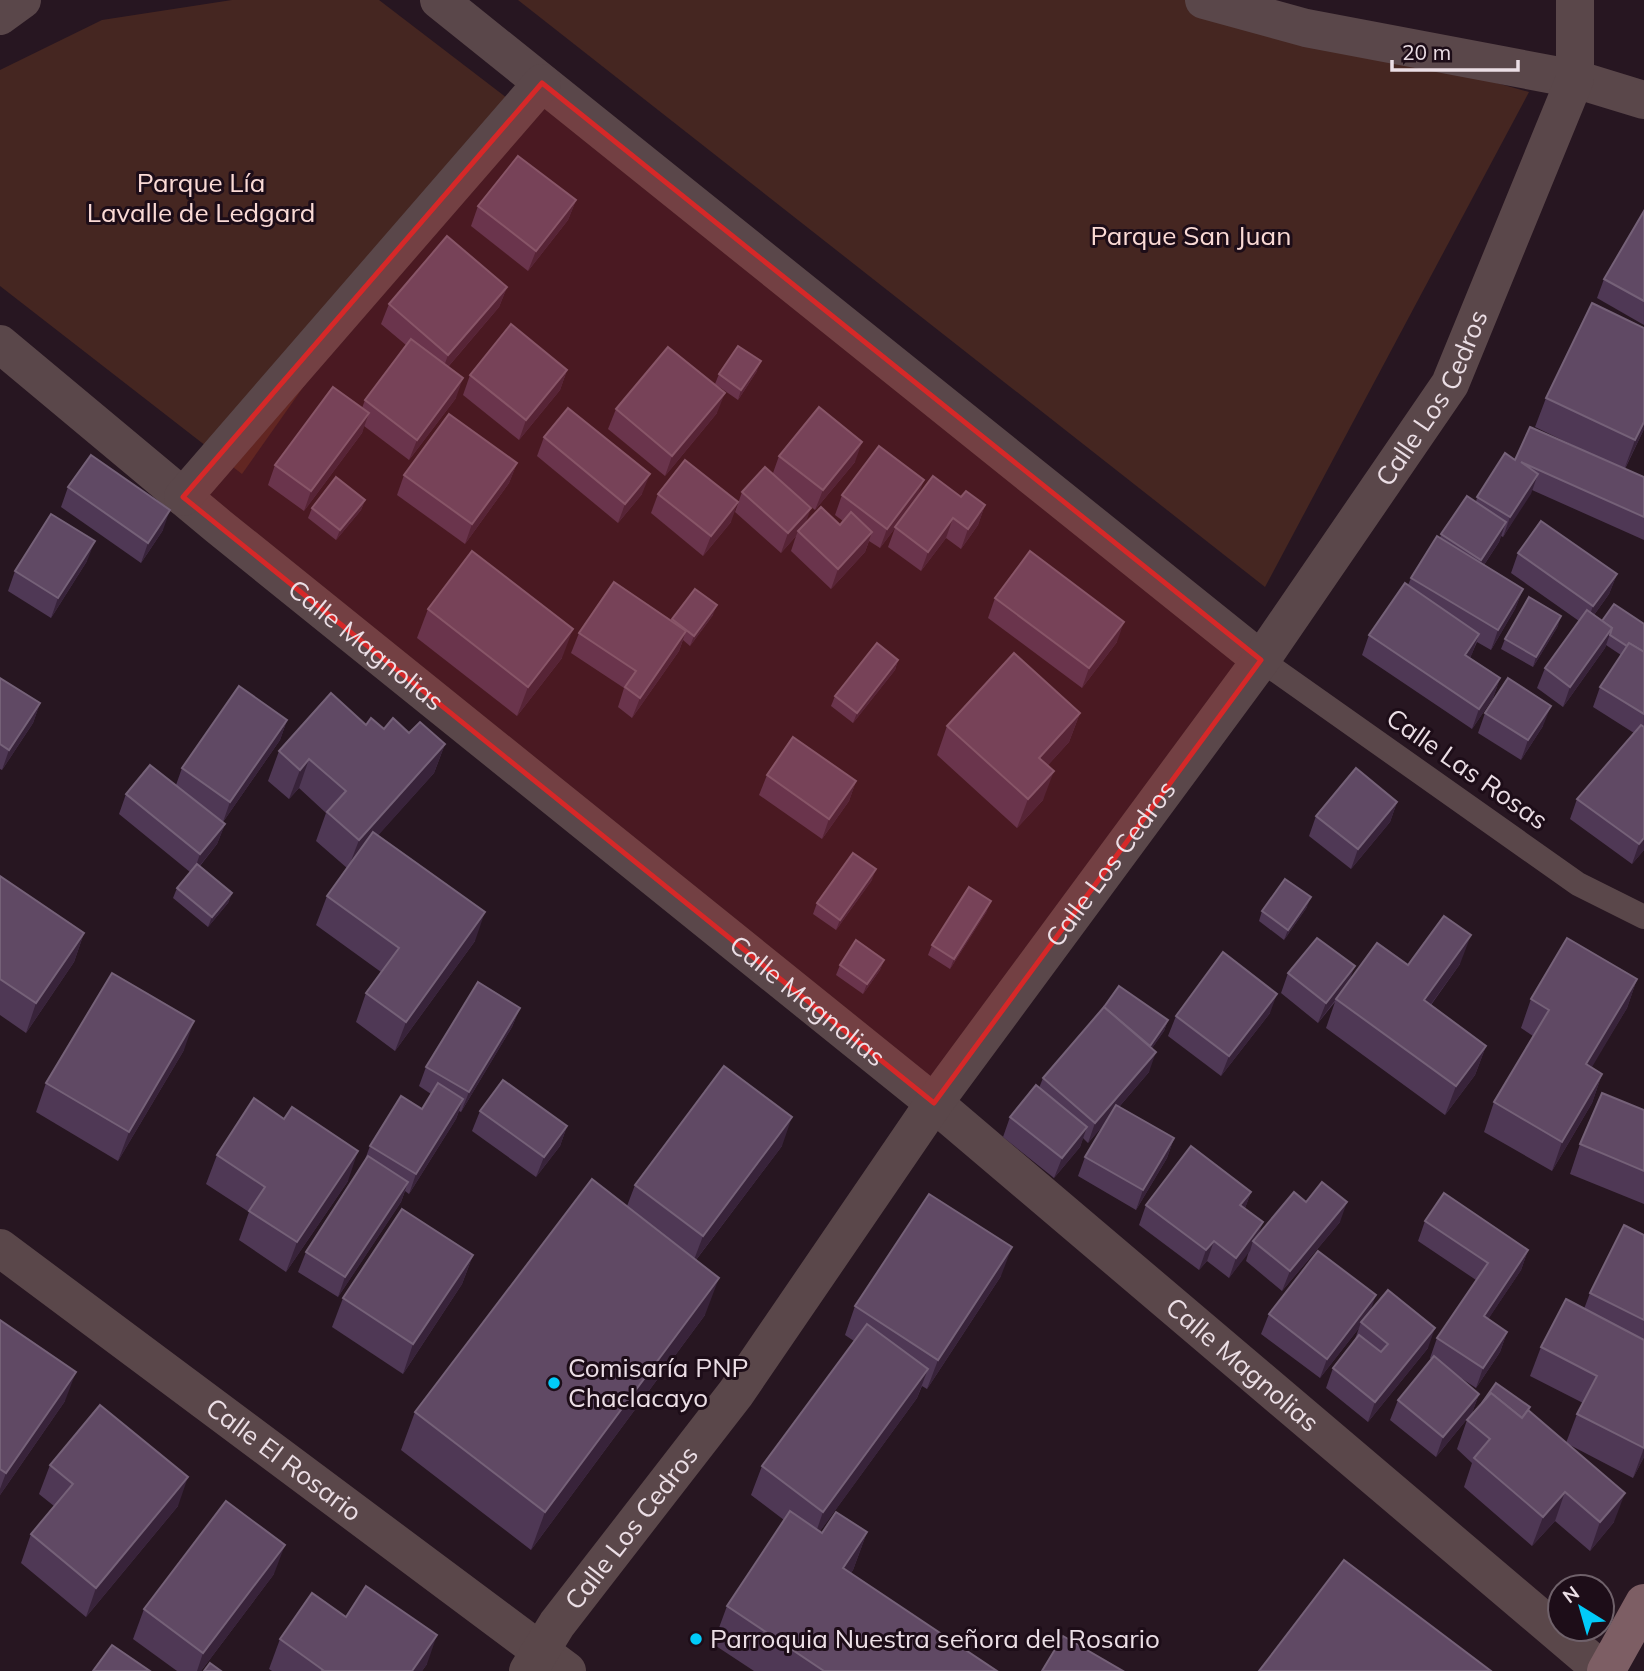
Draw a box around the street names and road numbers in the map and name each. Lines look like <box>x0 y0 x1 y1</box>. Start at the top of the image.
street label: Calle Los Cedros <box>1368 305 1495 492</box>
street label: Calle Magnolias <box>282 572 451 718</box>
street label: Calle Las Rosas <box>1380 701 1554 836</box>
street label: Calle Los Cedros <box>1038 774 1182 953</box>
street label: Calle Magnolias <box>723 928 892 1073</box>
street label: Calle Magnolias <box>1159 1290 1326 1439</box>
street label: Calle El Rosario <box>200 1390 369 1528</box>
street label: Calle Los Cedros <box>557 1439 705 1616</box>

